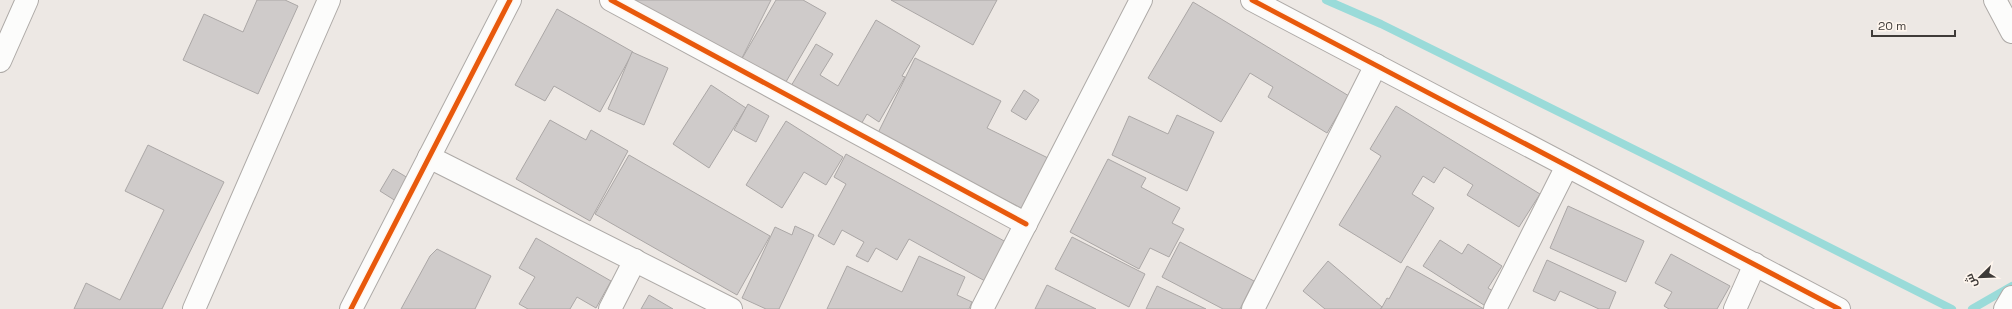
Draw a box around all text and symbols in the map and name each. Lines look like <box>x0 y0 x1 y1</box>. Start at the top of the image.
scale bar <box>1872 12 1955 38</box>
text: 20 m <box>1878 18 1906 34</box>
north arrow <box>1960 257 2000 297</box>
text: ش <box>1962 272 1980 290</box>

